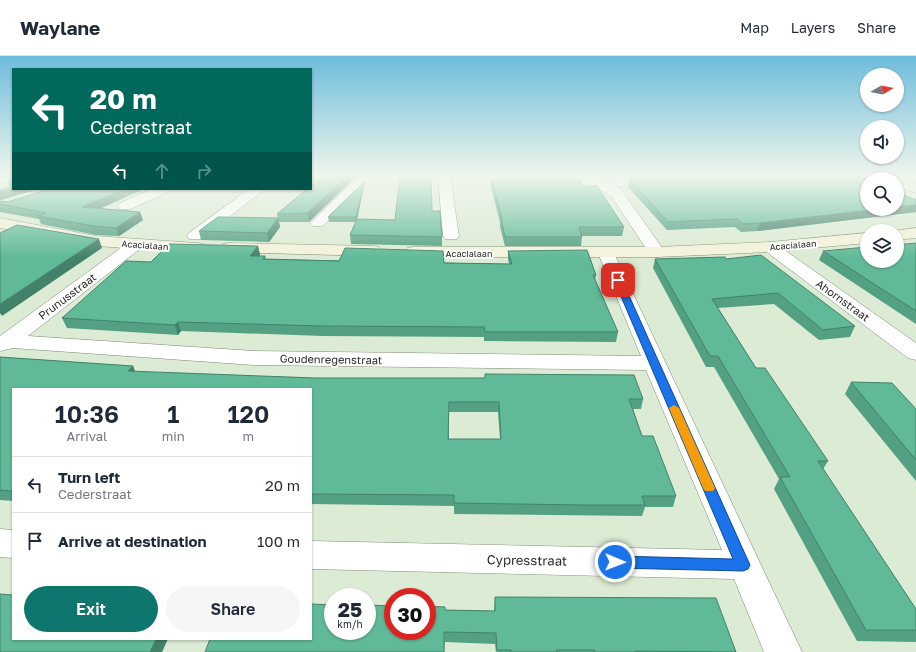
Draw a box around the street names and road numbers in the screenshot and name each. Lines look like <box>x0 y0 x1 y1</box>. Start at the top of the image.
street label: Acacialaan <box>769 237 817 253</box>
street label: Acacialaan <box>121 238 169 252</box>
street label: Acacialaan <box>446 248 492 259</box>
street label: Prunusstraat <box>36 270 98 322</box>
street label: Ahornstraat <box>814 276 872 324</box>
street label: Goudenregenstraat <box>280 352 382 366</box>
street label: Cypresstraat <box>487 551 567 569</box>

